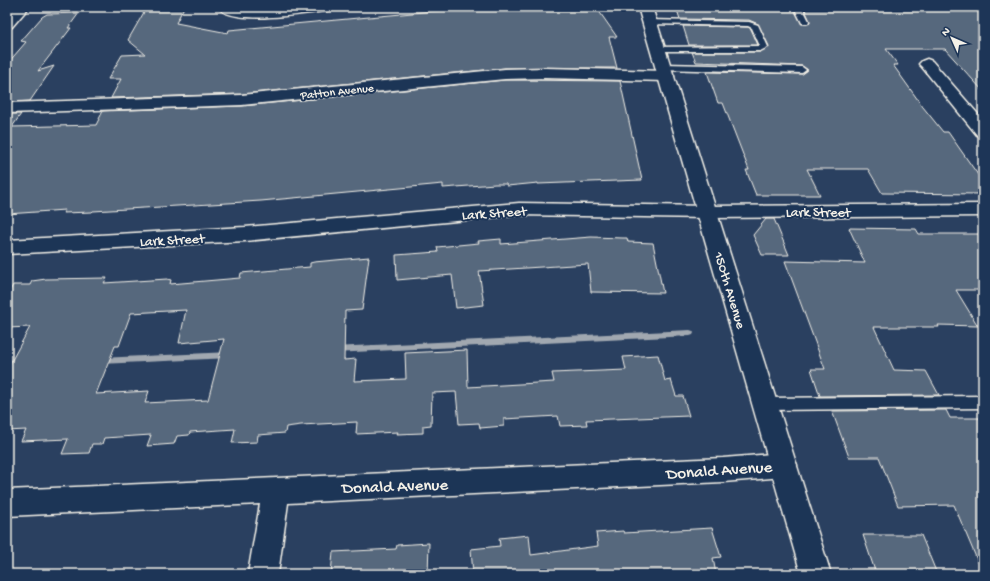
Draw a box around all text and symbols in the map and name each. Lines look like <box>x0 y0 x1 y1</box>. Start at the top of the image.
north arrow <box>932 18 972 58</box>
text: N <box>940 26 953 39</box>
street label: Patton Avenue <box>299 82 376 104</box>
street label: Lark Street <box>461 204 528 225</box>
street label: Lark Street <box>786 205 852 222</box>
street label: Lark Street <box>139 231 206 252</box>
street label: 150th Avenue <box>709 249 749 332</box>
street label: Donald Avenue <box>665 458 773 486</box>
street label: Donald Avenue <box>341 476 449 500</box>

